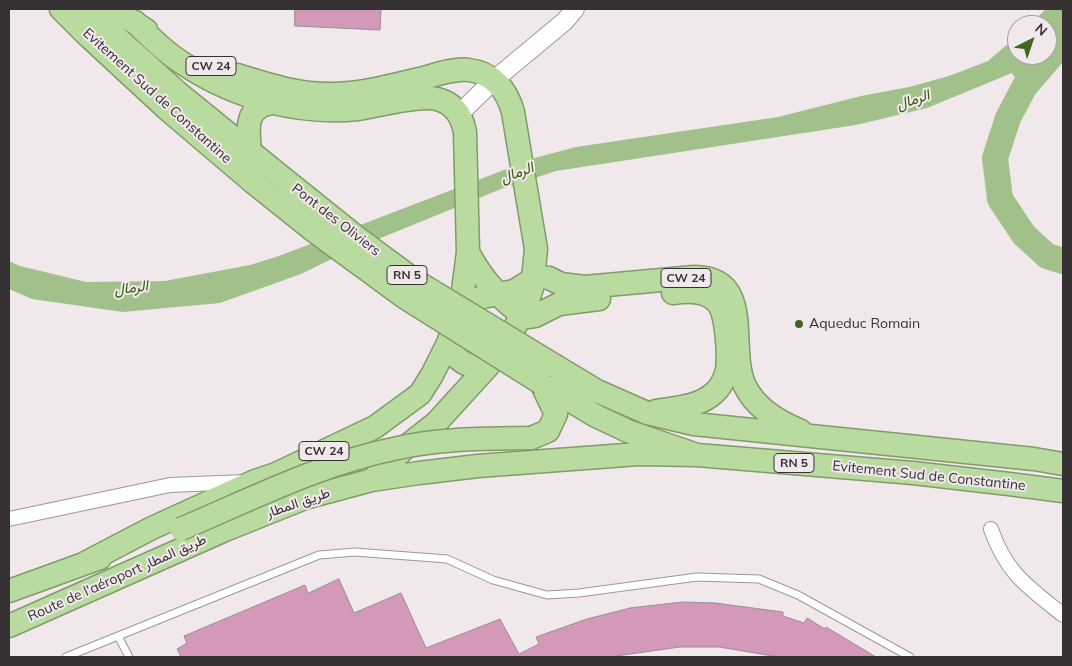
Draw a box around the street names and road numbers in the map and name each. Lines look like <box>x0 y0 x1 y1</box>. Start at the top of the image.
street label: Evitement Sud de Constantine <box>79 25 235 167</box>
road number: CW 24 <box>186 56 236 76</box>
street label: Pont des Oliviers <box>288 180 384 260</box>
road number: RN 5 <box>387 266 427 284</box>
road number: CW 24 <box>661 268 711 288</box>
road number: CW 24 <box>299 442 349 461</box>
road number: RN 5 <box>774 453 814 472</box>
street label: Evitement Sud de Constantine <box>832 457 1026 495</box>
street label: طريق المطار <box>264 484 332 522</box>
street label: Route de l'aéroport طريق المطار <box>25 531 209 625</box>

